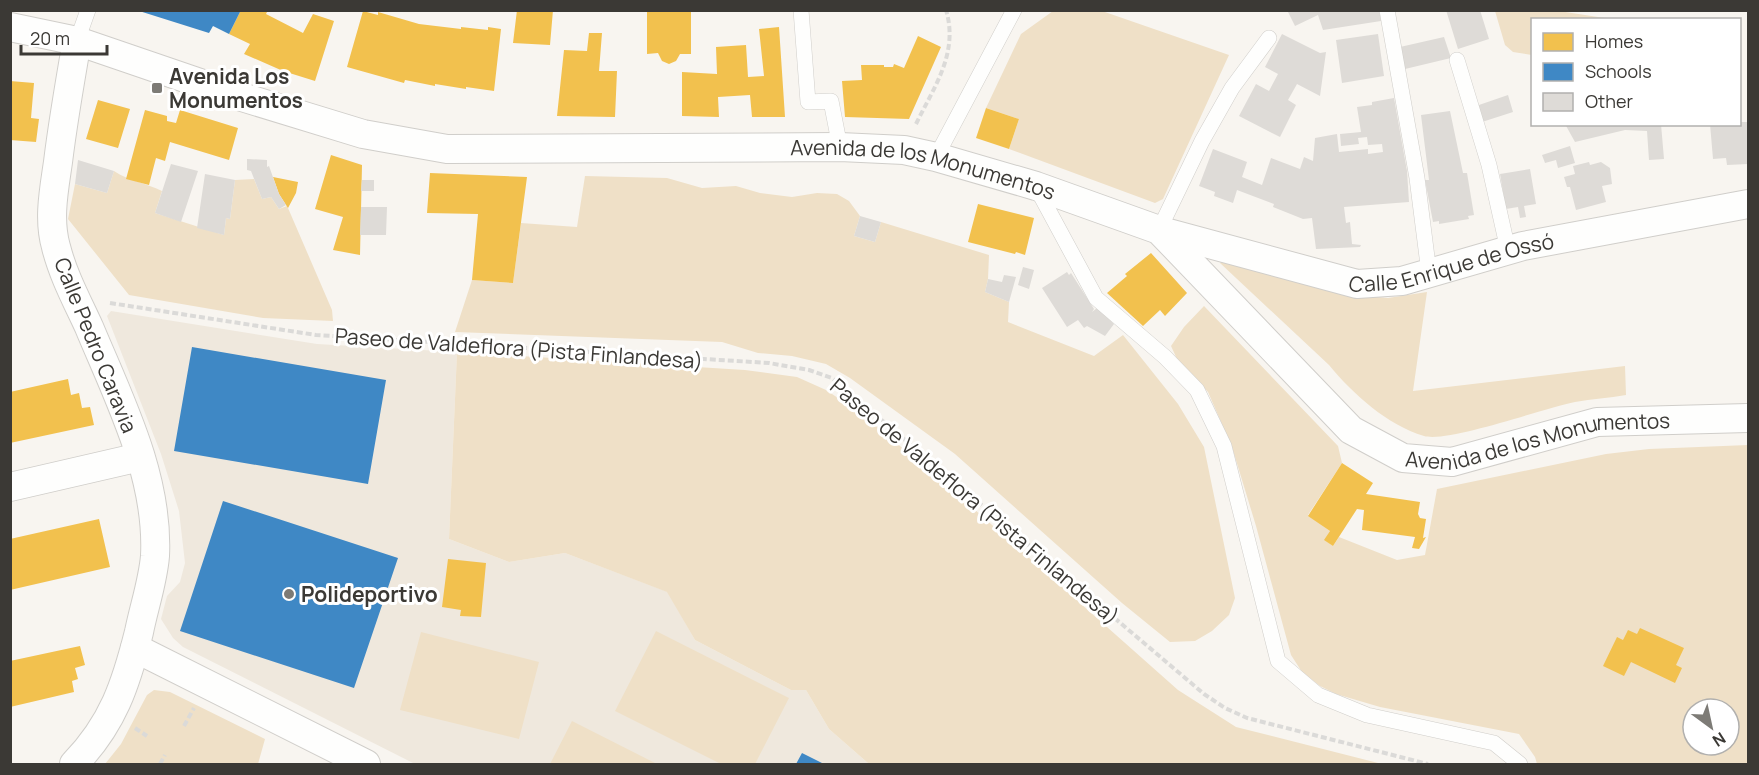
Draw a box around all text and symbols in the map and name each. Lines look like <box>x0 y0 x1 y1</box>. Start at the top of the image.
scale bar <box>21 18 106 56</box>
legend <box>1531 18 1741 126</box>
text: 20 m <box>30 26 70 50</box>
text: Homes <box>1585 29 1643 53</box>
text: Schools <box>1585 59 1652 83</box>
place label: Avenida Los Monumentos <box>169 62 303 114</box>
marker: Avenida Los Monumentos <box>150 81 164 95</box>
text: Other <box>1585 89 1633 113</box>
street label: Avenida de los Monumentos <box>790 133 1059 206</box>
street label: Calle Enrique de Ossó <box>1346 227 1556 299</box>
street label: Calle Pedro Caravia <box>48 253 144 437</box>
street label: Paseo de Valdeflora (Pista Finlandesa) <box>334 321 704 375</box>
street label: Paseo de Valdeflora (Pista Finlandesa) <box>825 372 1125 630</box>
street label: Avenida de los Monumentos <box>1404 406 1671 476</box>
place label: Polideportivo <box>301 580 438 608</box>
marker: Polideportivo <box>282 587 296 601</box>
north arrow <box>1681 697 1741 757</box>
text: N <box>1708 727 1730 752</box>

